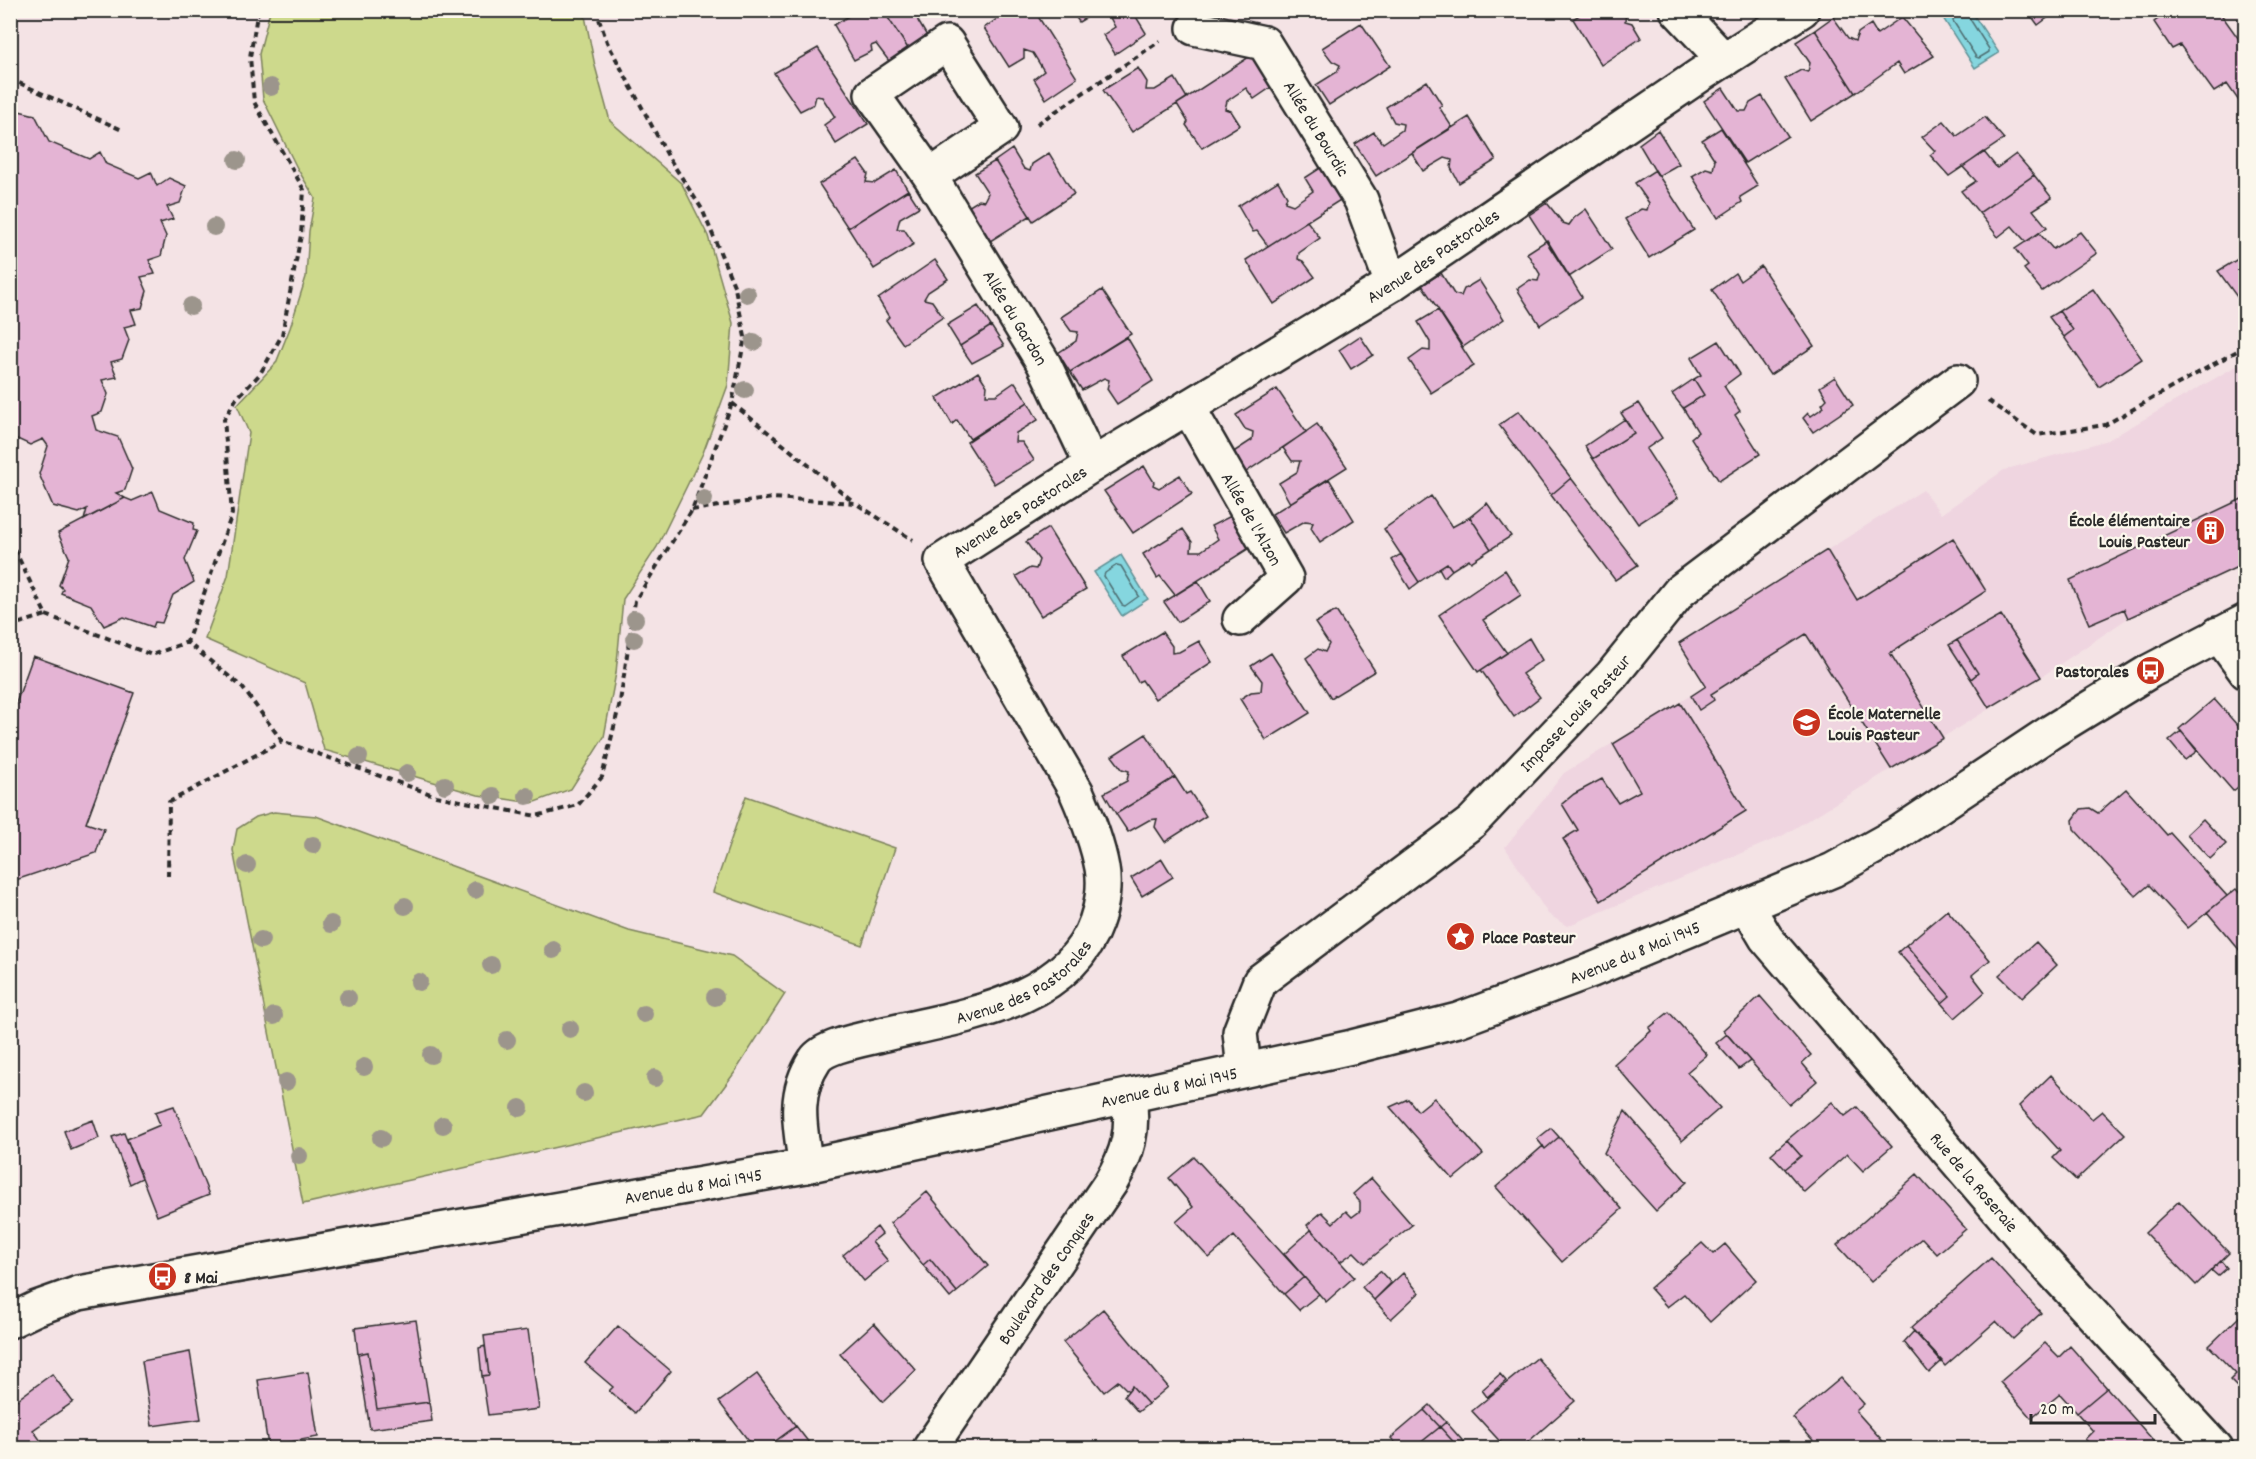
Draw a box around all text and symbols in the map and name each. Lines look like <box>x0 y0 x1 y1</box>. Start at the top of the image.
street label: Allée du Bourdic <box>1275 77 1354 182</box>
street label: Avenue des Pastorales <box>1363 204 1506 311</box>
street label: Allée du Gardon <box>975 266 1052 371</box>
street label: Avenue des Pastorales <box>949 461 1093 566</box>
street label: Allée de l'Alzon <box>1213 469 1287 571</box>
place label: École élémentaire Louis Pasteur <box>2069 510 2190 556</box>
building icon: École élémentaire Louis Pasteur <box>2195 514 2227 546</box>
street label: Impasse Louis Pasteur <box>1515 650 1639 779</box>
bus stop icon: Pastorales <box>2134 655 2166 687</box>
place label: Pastorales <box>2055 661 2129 686</box>
place label: École Maternelle Louis Pasteur <box>1828 703 1941 749</box>
school or university icon: École Maternelle Louis Pasteur <box>1791 707 1823 739</box>
street label: Avenue du 8 Mai 1945 <box>1566 916 1705 992</box>
place icon: Place Pasteur <box>1445 921 1477 953</box>
place label: Place Pasteur <box>1482 927 1576 952</box>
street label: Avenue des Pastorales <box>954 936 1100 1033</box>
street label: Avenue du 8 Mai 1945 <box>1099 1062 1240 1116</box>
street label: Rue de la Roseraie <box>1923 1128 2023 1239</box>
street label: Avenue du 8 Mai 1945 <box>623 1164 764 1213</box>
street label: Boulevard des Conques <box>994 1207 1102 1351</box>
bus stop icon: 8 Mai <box>147 1261 179 1293</box>
place label: 8 Mai <box>184 1267 218 1292</box>
scale bar <box>2031 1387 2156 1425</box>
text: 20 m <box>2040 1398 2074 1423</box>

